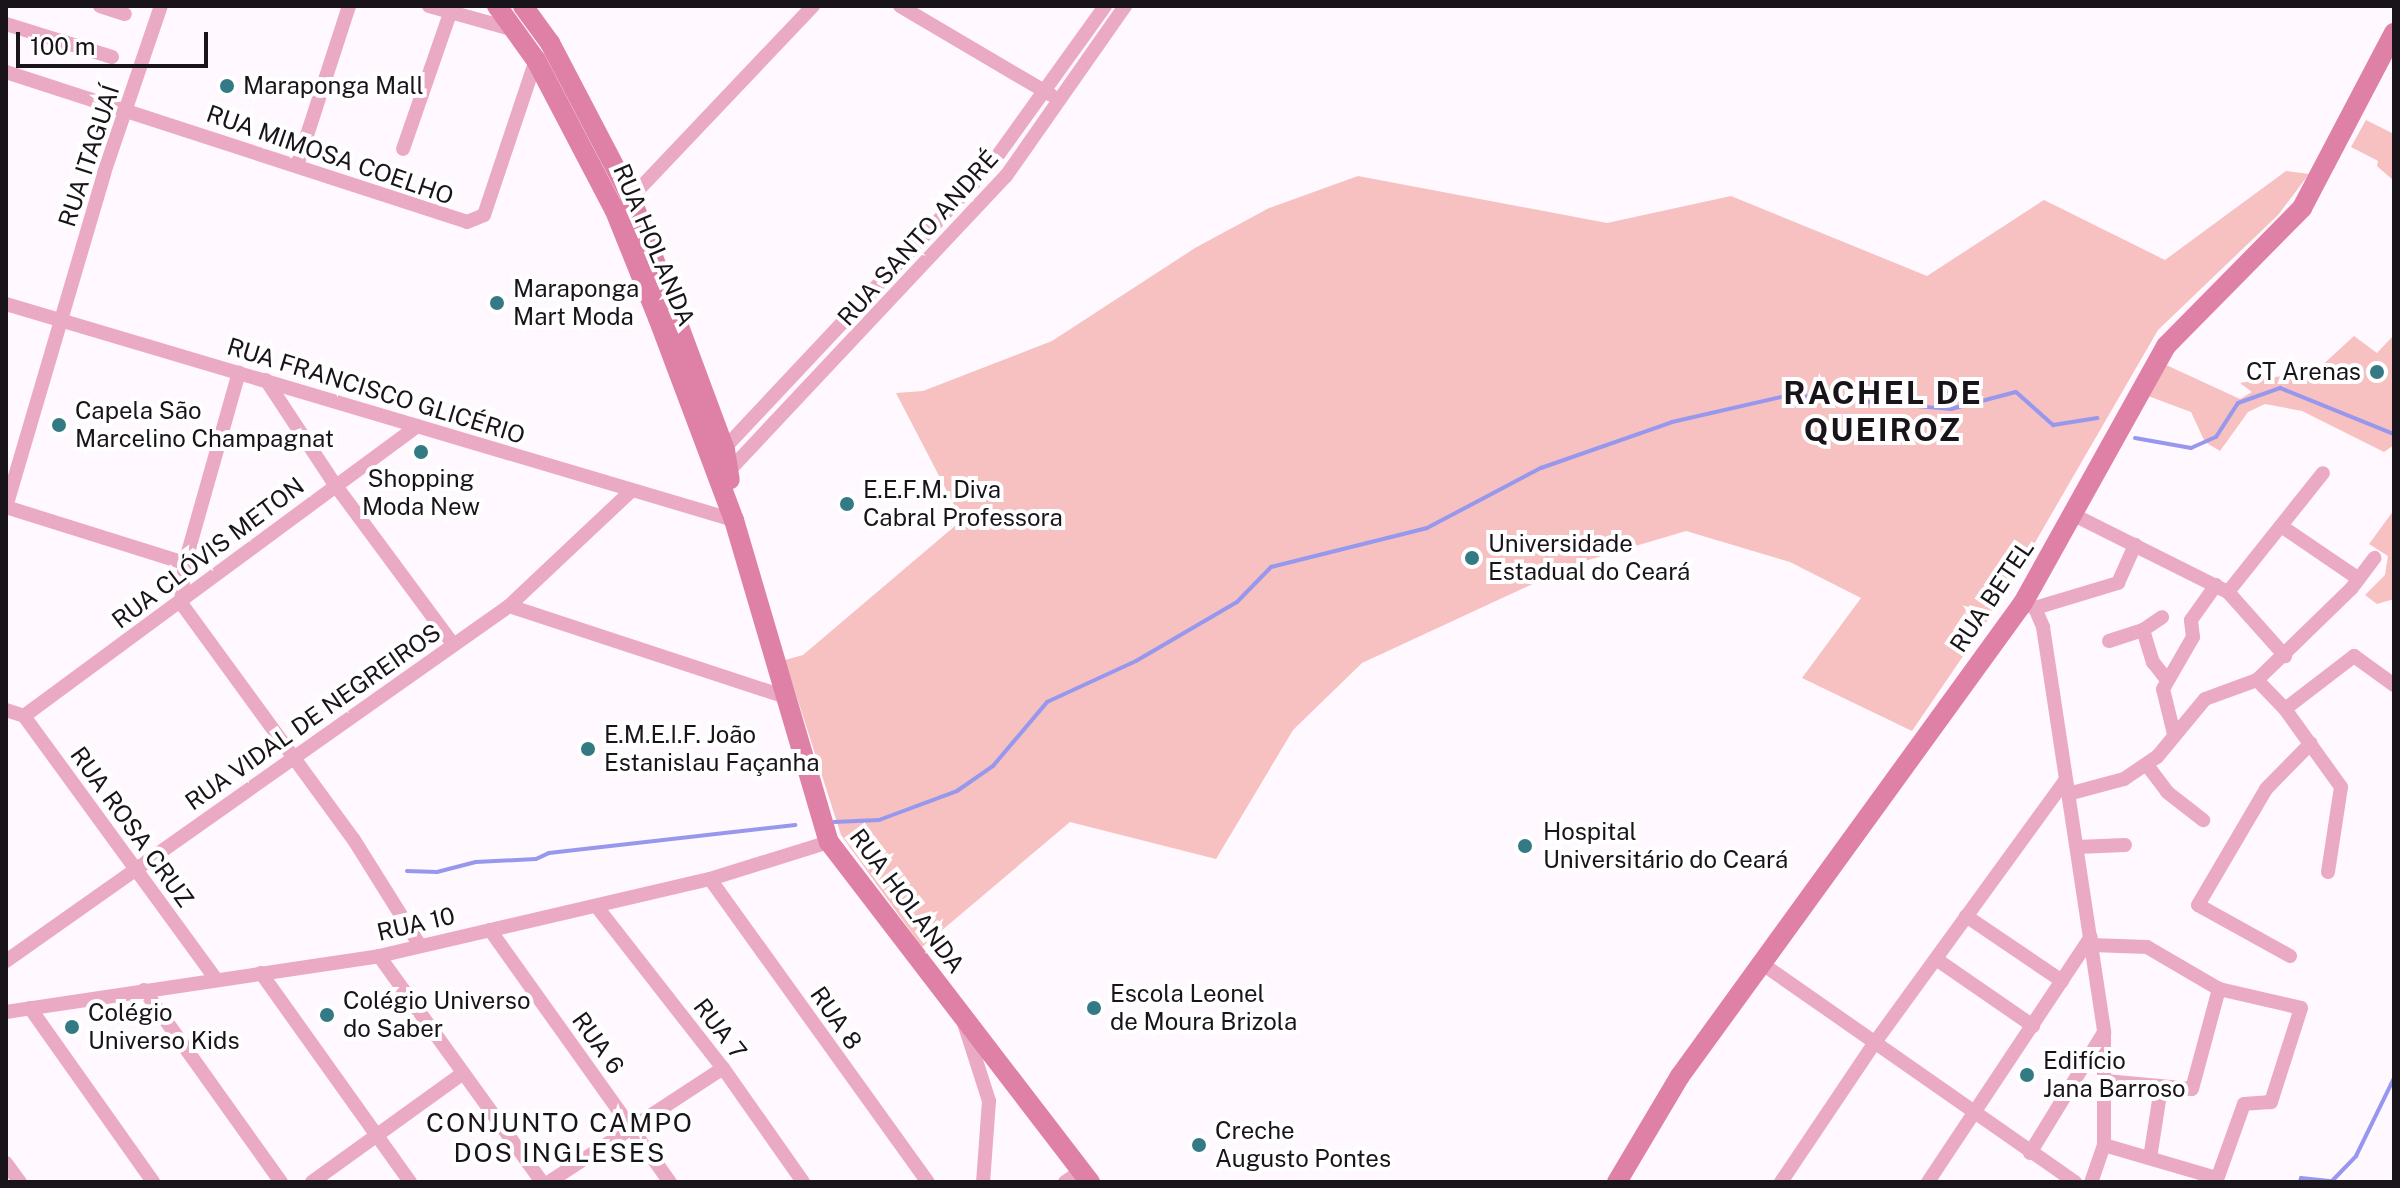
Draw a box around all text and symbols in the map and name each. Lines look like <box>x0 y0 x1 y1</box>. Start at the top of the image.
scale bar <box>20 16 212 66</box>
text: 100 m <box>30 32 96 60</box>
place label: Maraponga Mall <box>243 72 424 100</box>
marker: Maraponga Mall <box>218 77 236 95</box>
street label: RUA ITAGUAÍ <box>53 82 125 230</box>
street label: RUA MIMOSA COELHO <box>203 99 457 211</box>
street label: RUA SANTO ANDRÉ <box>832 144 1004 332</box>
street label: RUA HOLANDA <box>607 160 701 330</box>
place label: Maraponga Mart Moda <box>513 275 639 331</box>
marker: Maraponga Mart Moda <box>488 294 506 312</box>
street label: RUA FRANCISCO GLICÉRIO <box>224 332 528 450</box>
place label: CT Arenas <box>2246 358 2361 386</box>
marker: CT Arenas <box>2368 363 2386 381</box>
district label: RACHEL DE QUEIROZ <box>1783 375 1983 450</box>
place label: Capela São Marcelino Champagnat <box>75 397 334 453</box>
marker: Capela São Marcelino Champagnat <box>50 416 68 434</box>
marker: Shopping Moda New <box>412 443 430 461</box>
place label: Shopping Moda New <box>362 465 480 521</box>
street label: RUA CLÓVIS METON <box>106 471 310 635</box>
place label: E.E.F.M. Diva Cabral Professora <box>863 476 1063 532</box>
marker: E.E.F.M. Diva Cabral Professora <box>838 495 856 513</box>
place label: Universidade Estadual do Ceará <box>1488 530 1691 586</box>
street label: RUA BETEL <box>1944 534 2040 658</box>
marker: Universidade Estadual do Ceará <box>1463 549 1481 567</box>
street label: RUA VIDAL DE NEGREIROS <box>179 617 447 817</box>
place label: E.M.E.I.F. João Estanislau Façanha <box>604 721 820 777</box>
marker: E.M.E.I.F. João Estanislau Façanha <box>579 740 597 758</box>
street label: RUA ROSA CRUZ <box>64 741 200 913</box>
place label: Hospital Universitário do Ceará <box>1543 818 1789 874</box>
street label: RUA HOLANDA <box>843 823 971 979</box>
marker: Hospital Universitário do Ceará <box>1514 835 1536 857</box>
street label: RUA 10 <box>374 901 458 947</box>
place label: Escola Leonel de Moura Brizola <box>1110 980 1297 1036</box>
street label: RUA 8 <box>804 981 868 1055</box>
place label: Colégio Universo do Saber <box>343 987 531 1043</box>
street label: RUA 7 <box>687 993 753 1065</box>
place label: Colégio Universo Kids <box>88 999 240 1055</box>
marker: Escola Leonel de Moura Brizola <box>1085 999 1103 1017</box>
marker: Colégio Universo do Saber <box>318 1006 336 1024</box>
street label: RUA 6 <box>566 1006 630 1080</box>
marker: Colégio Universo Kids <box>63 1018 81 1036</box>
place label: Edifício Jana Barroso <box>2043 1047 2186 1103</box>
marker: Edifício Jana Barroso <box>2018 1066 2036 1084</box>
district label: CONJUNTO CAMPO DOS INGLESES <box>426 1107 694 1168</box>
place label: Creche Augusto Pontes <box>1215 1117 1391 1173</box>
marker: Creche Augusto Pontes <box>1190 1136 1208 1154</box>

